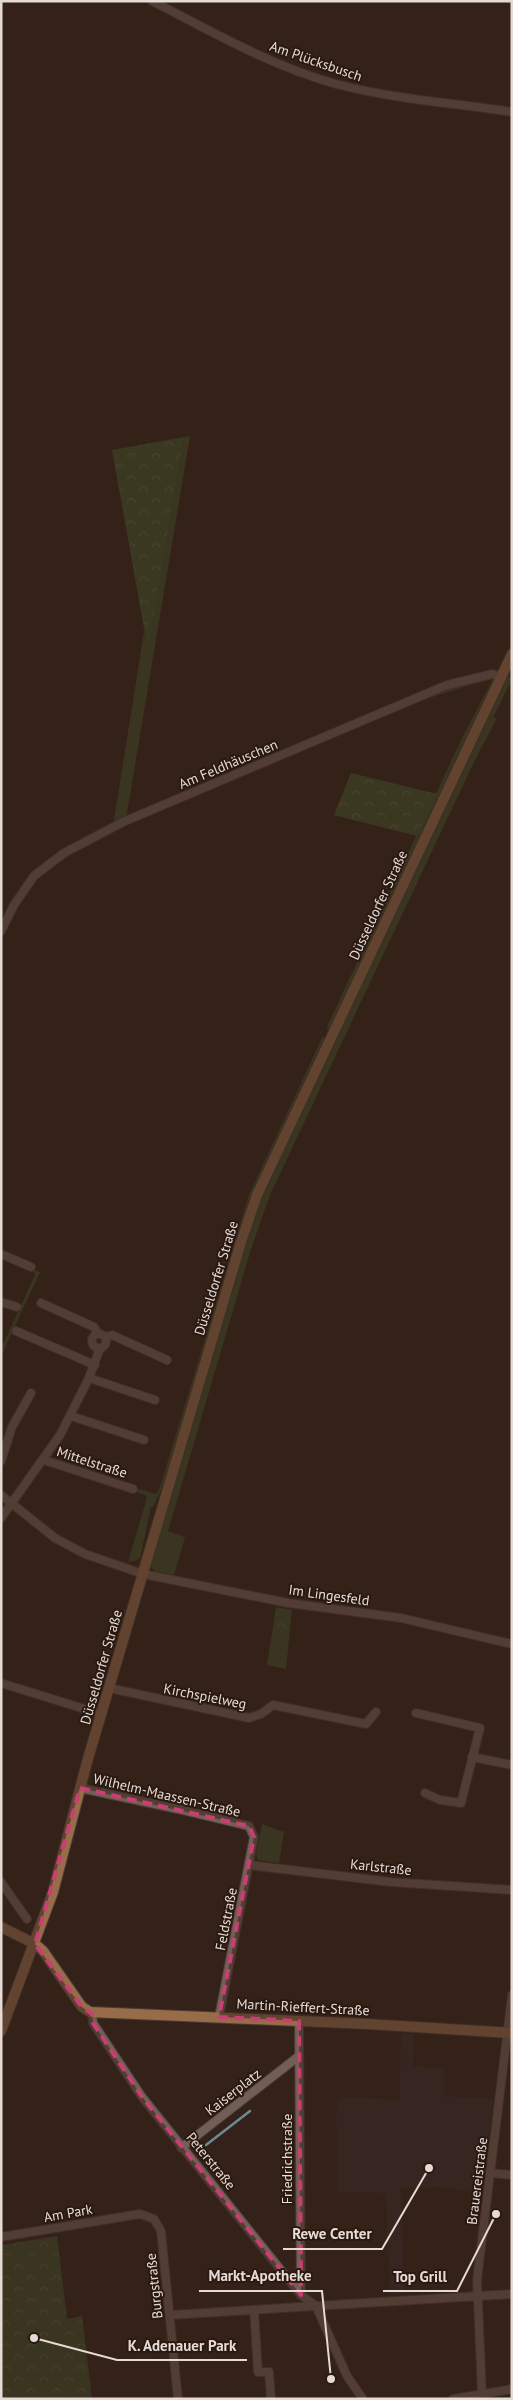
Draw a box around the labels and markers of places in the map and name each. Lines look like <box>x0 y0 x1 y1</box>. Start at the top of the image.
callout: Rewe Center <box>283 2219 382 2249</box>
callout: Markt-Apotheke <box>199 2261 322 2291</box>
callout: Top Grill <box>383 2261 457 2291</box>
callout: K. Adenauer Park <box>117 2330 247 2360</box>

